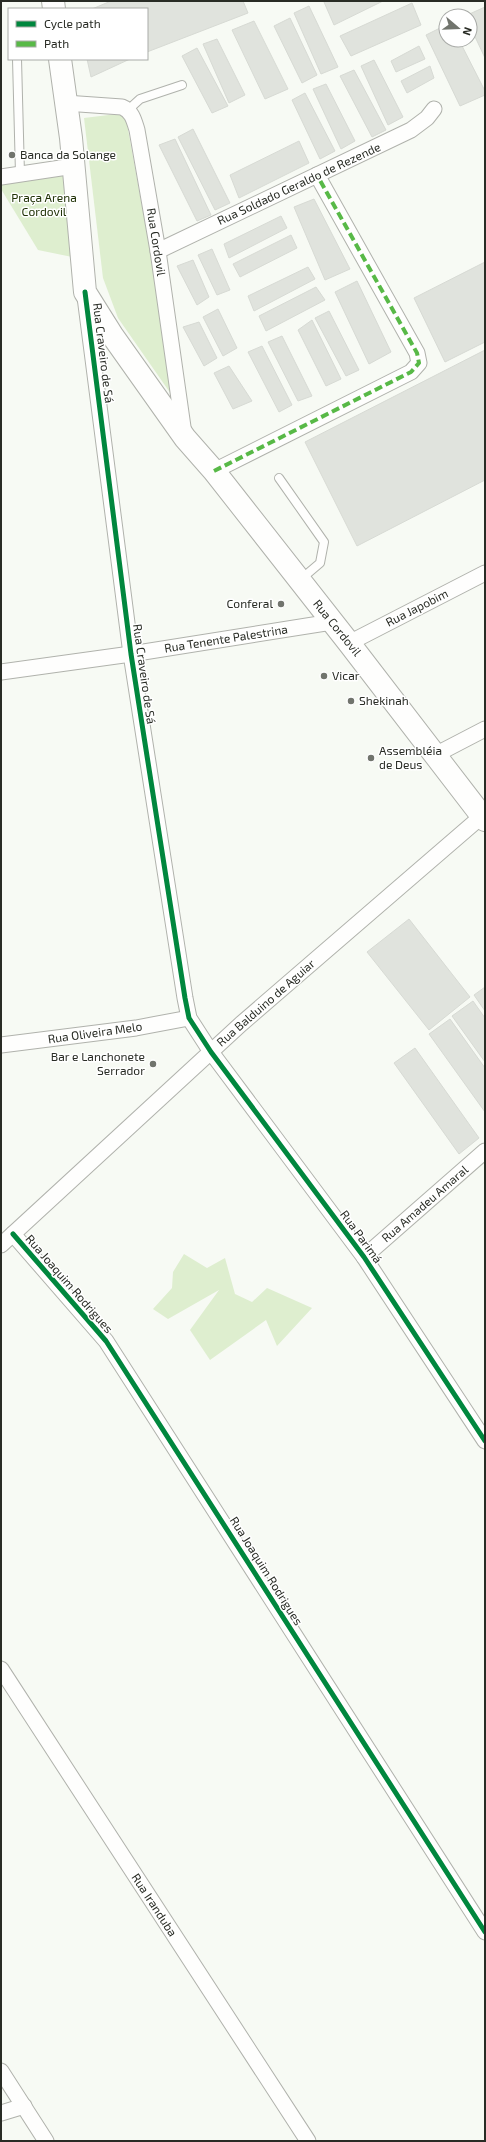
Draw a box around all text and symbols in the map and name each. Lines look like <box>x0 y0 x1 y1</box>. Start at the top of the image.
legend <box>8 8 148 60</box>
north arrow <box>438 8 478 48</box>
text: Cycle path <box>44 16 101 30</box>
text: N <box>460 26 475 37</box>
text: Path <box>44 36 69 50</box>
street label: Rua Soldado Geraldo de Rezende <box>215 139 382 227</box>
place label: Banca da Solange <box>20 147 116 161</box>
marker: Banca da Solange <box>7 150 17 160</box>
park label: Praça Arena Cordovil <box>11 190 77 218</box>
street label: Rua Cordovil <box>145 207 169 277</box>
street label: Rua Craveiro de Sá <box>91 302 117 404</box>
street label: Rua Japobim <box>383 585 450 629</box>
place label: Conferal <box>226 596 273 610</box>
street label: Rua Cordovil <box>311 596 365 659</box>
marker: Conferal <box>276 599 286 609</box>
street label: Rua Tenente Palestrina <box>163 621 289 655</box>
street label: Rua Craveiro de Sá <box>131 623 159 725</box>
place label: Vicar <box>332 668 360 682</box>
marker: Vicar <box>319 671 329 681</box>
place label: Shekinah <box>359 693 409 707</box>
marker: Shekinah <box>346 696 356 706</box>
place label: Assembléia de Deus <box>379 743 442 771</box>
marker: Assembléia de Deus <box>366 753 376 763</box>
street label: Rua Balduino de Aguiar <box>213 956 317 1049</box>
street label: Rua Oliveira Melo <box>47 1018 143 1046</box>
place label: Bar e Lanchonete Serrador <box>51 1049 145 1077</box>
marker: Bar e Lanchonete Serrador <box>148 1059 158 1069</box>
street label: Rua Amadeu Amaral <box>378 1162 471 1245</box>
street label: Rua Parimá <box>338 1207 386 1266</box>
street label: Rua Joaquim Rodrigues <box>23 1231 116 1335</box>
street label: Rua Joaquim Rodrigues <box>228 1514 306 1627</box>
street label: Rua Iranduba <box>129 1870 180 1939</box>

